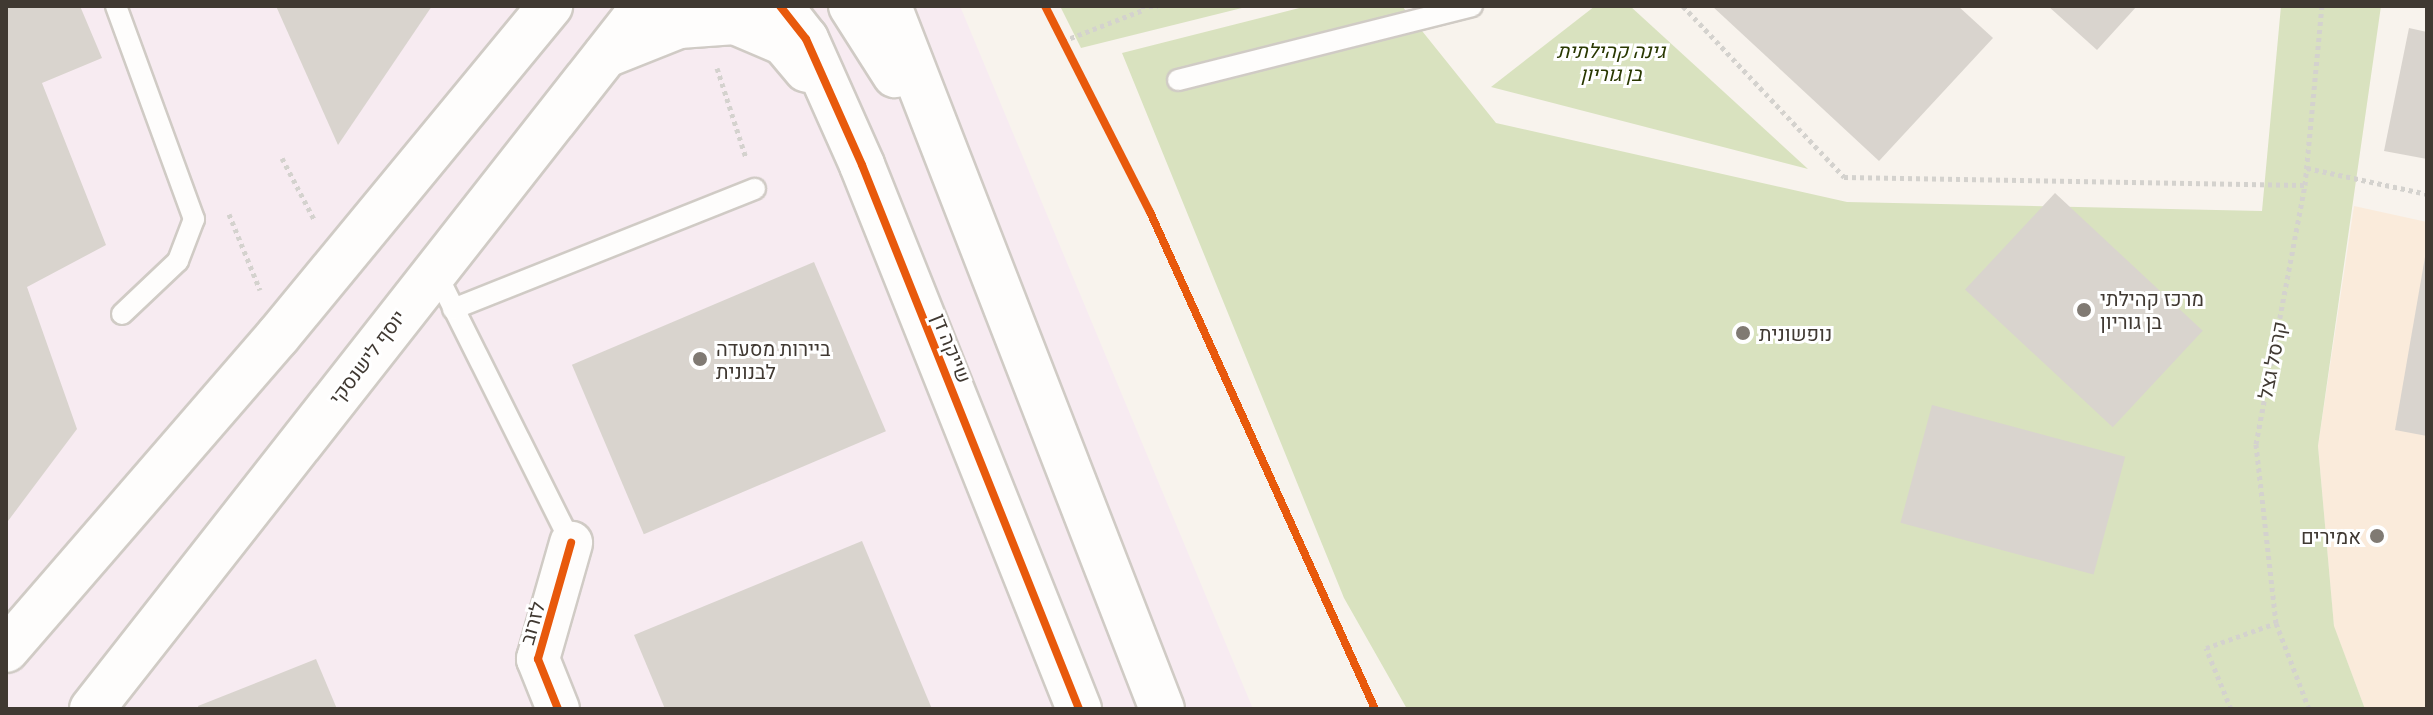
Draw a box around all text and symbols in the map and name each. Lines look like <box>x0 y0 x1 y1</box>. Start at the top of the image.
park label: גינה קהילתית בן גוריון <box>1557 38 1665 85</box>
place label: מרכז קהילתי בן גוריון <box>2100 286 2204 333</box>
marker: מרכז קהילתי בן גוריון <box>2075 301 2093 319</box>
street label: יוסף לישנסקי <box>324 305 410 409</box>
street label: שייקה דן <box>927 310 977 386</box>
street label: קרסל גצל <box>2253 319 2291 401</box>
place label: נופשונית <box>1759 321 1832 345</box>
marker: נופשונית <box>1734 324 1752 342</box>
place label: ביירות מסעדה לבנונית <box>716 336 831 383</box>
marker: ביירות מסעדה לבנונית <box>691 350 709 368</box>
place label: אמירים <box>2301 524 2361 548</box>
marker: אמירים <box>2368 527 2386 545</box>
street label: לזרוב <box>514 599 550 647</box>

